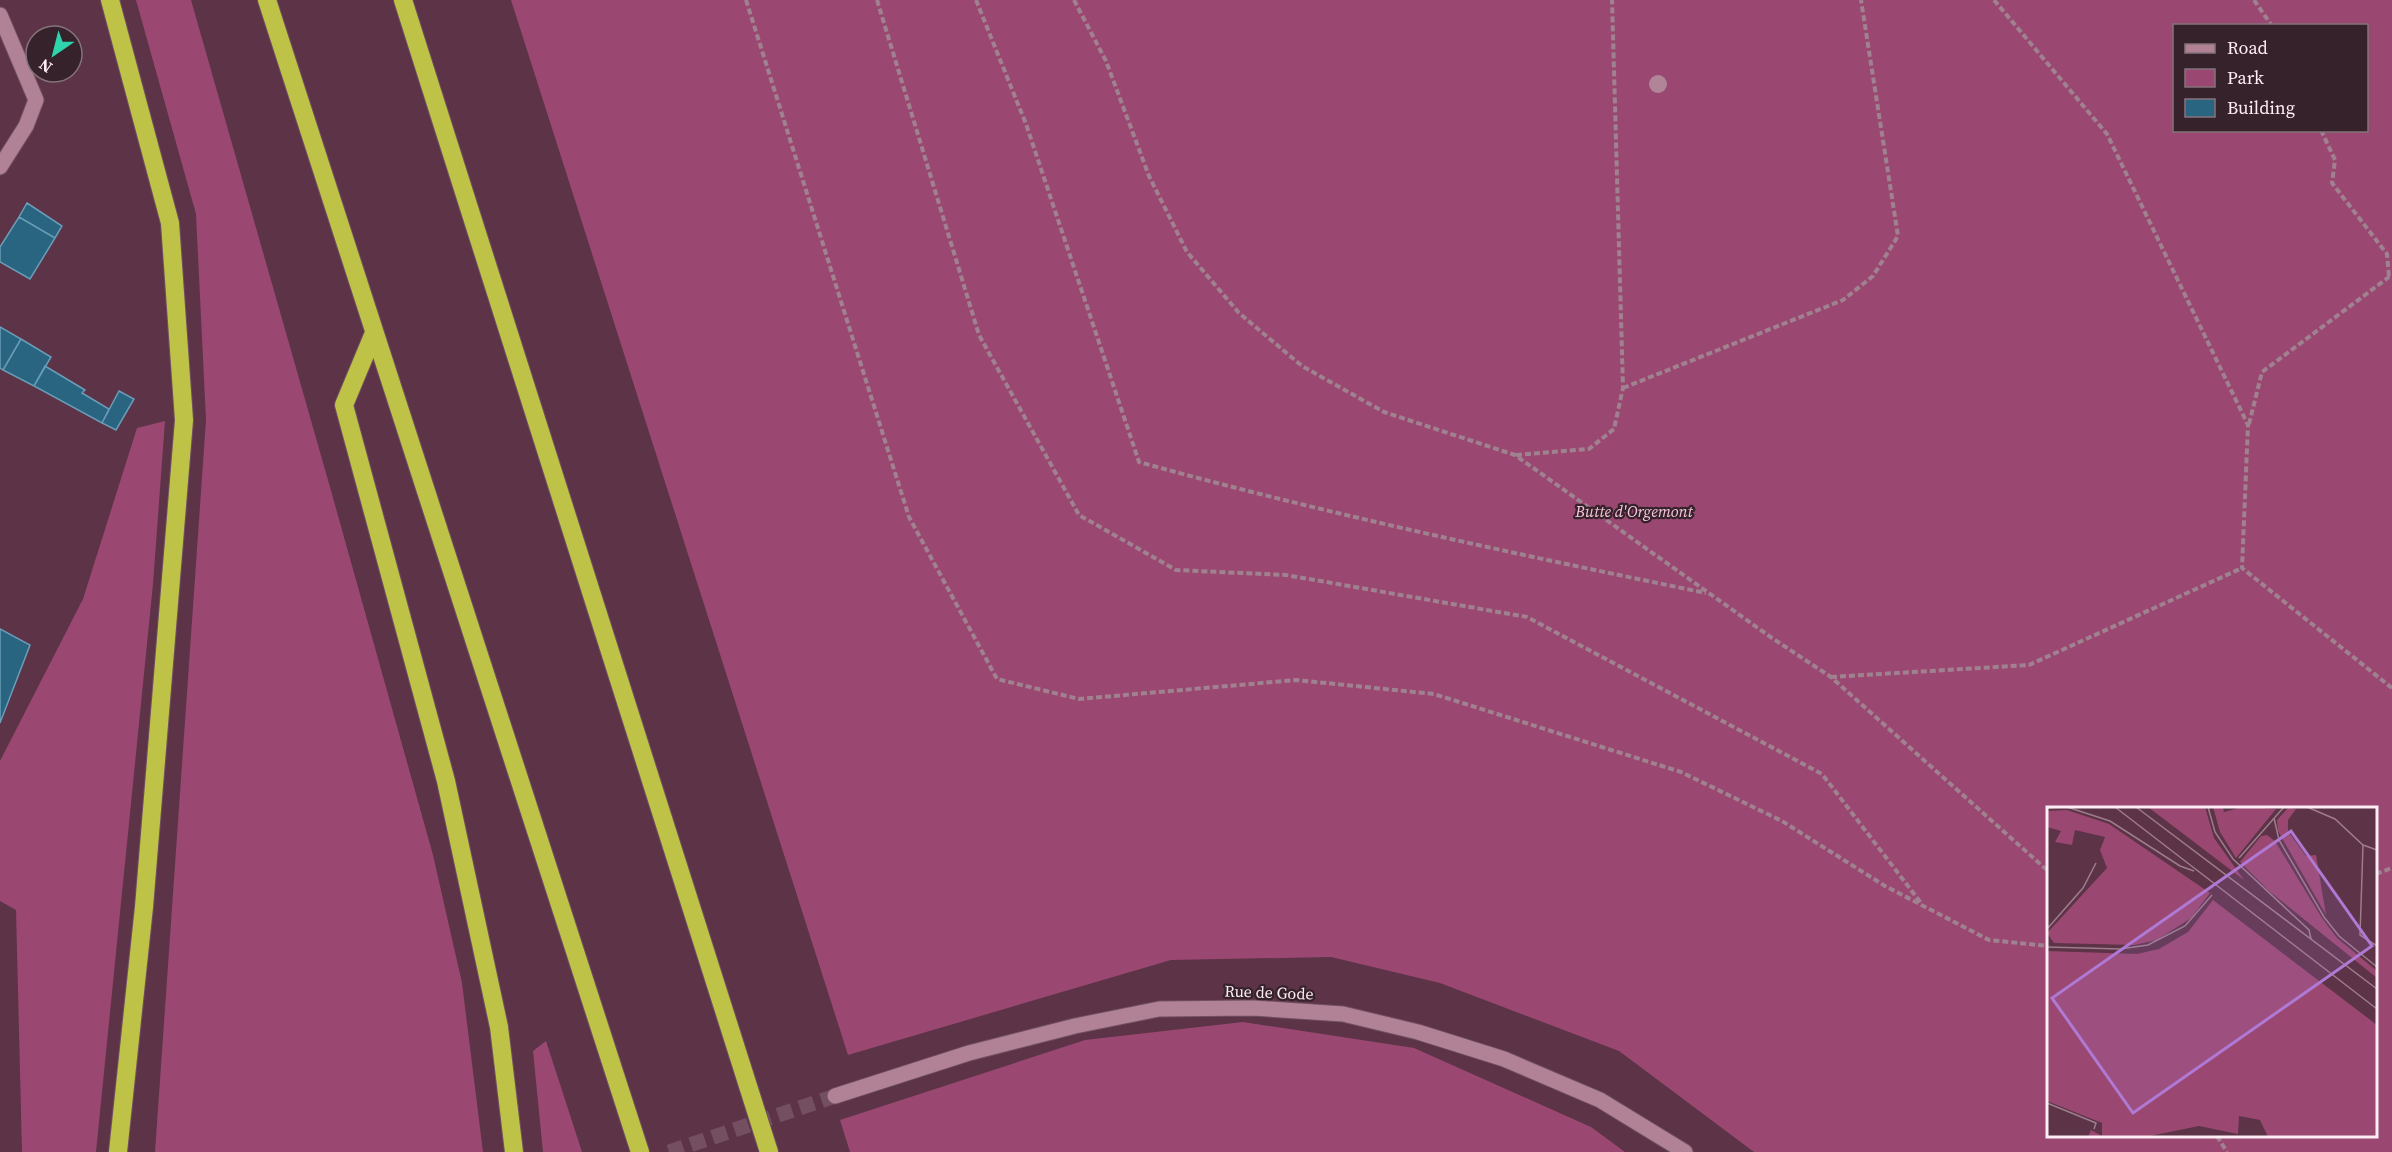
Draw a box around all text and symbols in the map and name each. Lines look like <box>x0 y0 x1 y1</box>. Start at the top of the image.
north arrow <box>24 24 84 84</box>
legend <box>2173 24 2368 132</box>
text: Road <box>2227 35 2268 60</box>
text: N <box>34 54 56 79</box>
text: Park <box>2227 65 2264 90</box>
text: Building <box>2227 95 2295 120</box>
park label: Butte d'Orgemont <box>1574 500 1693 522</box>
inset map <box>2047 807 2377 1137</box>
street label: Rue de Gode <box>1224 979 1314 1005</box>

